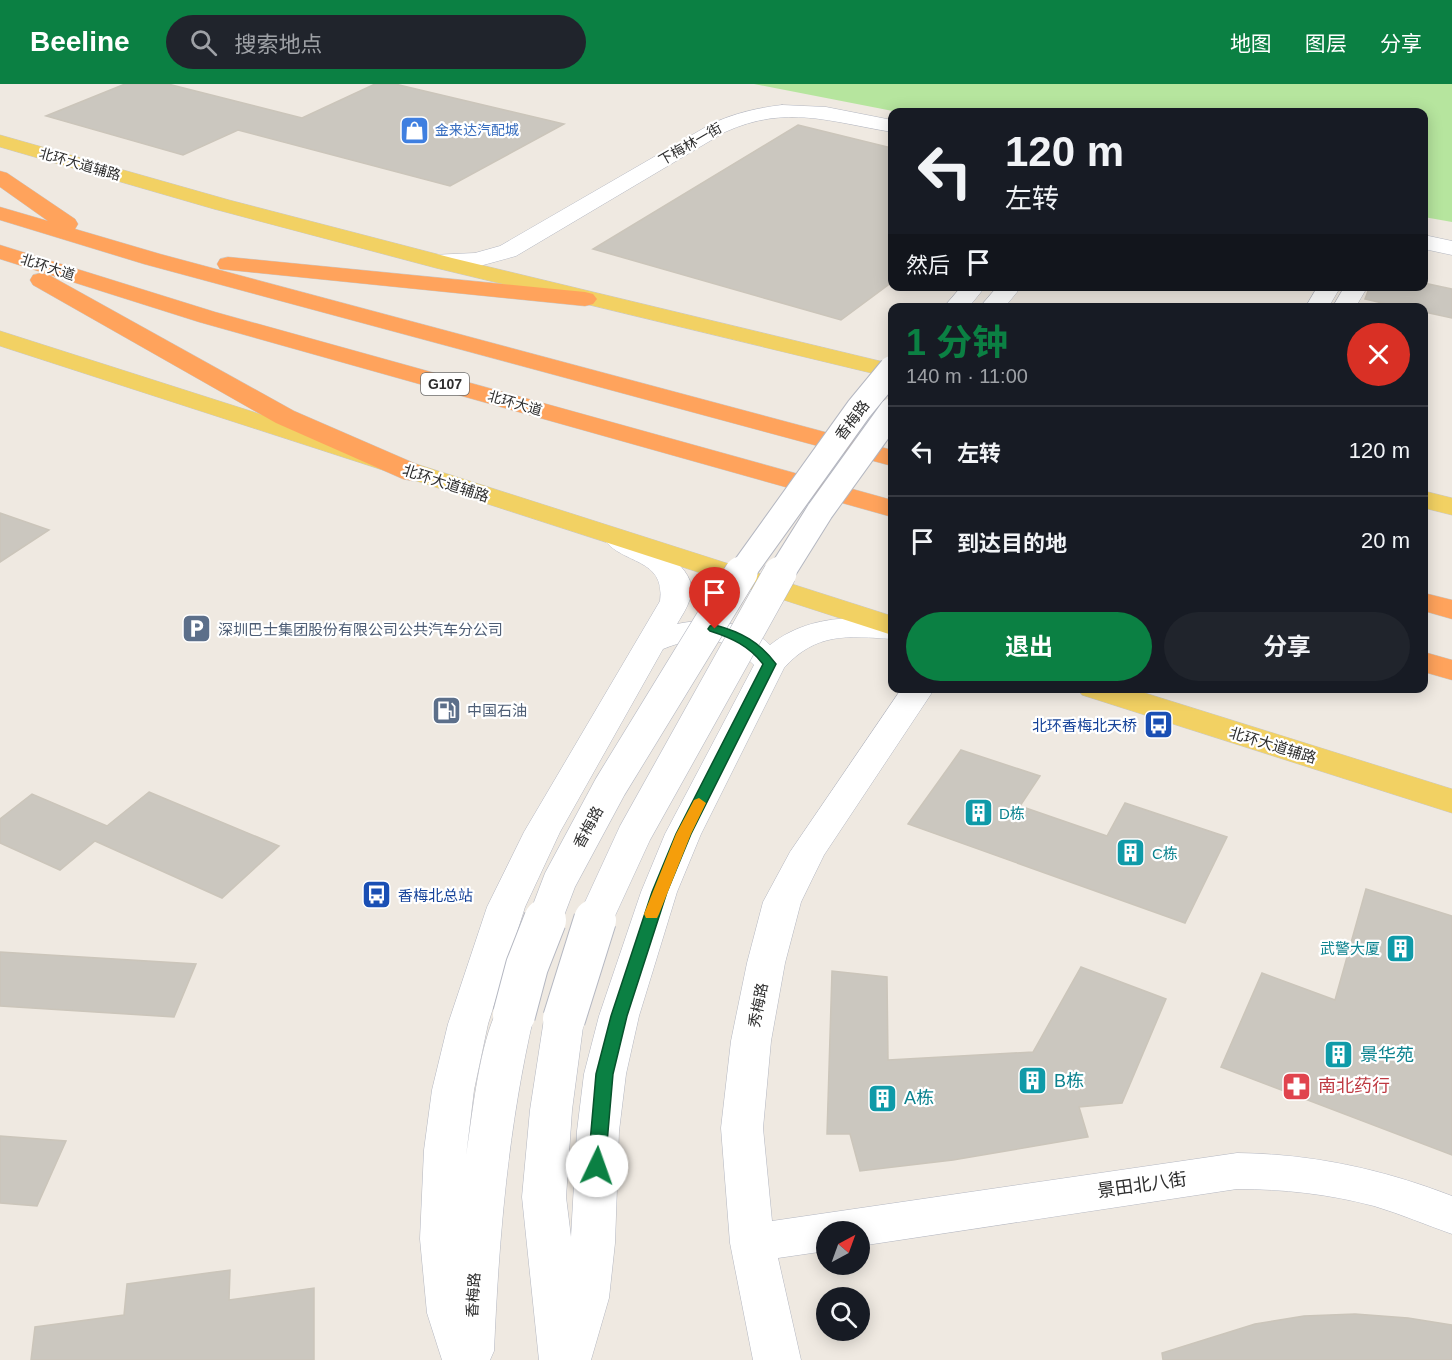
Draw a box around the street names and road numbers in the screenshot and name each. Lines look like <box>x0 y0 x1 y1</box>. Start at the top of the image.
street label: 下梅林一街 <box>656 120 724 168</box>
street label: 北环大道辅路 <box>37 145 123 183</box>
street label: 北环大道 <box>19 251 77 283</box>
road number: G107 <box>421 373 469 395</box>
street label: 北环大道 <box>486 388 544 418</box>
street label: 香梅路 <box>832 397 872 443</box>
street label: 北环大道辅路 <box>401 461 491 505</box>
street label: 北环大道辅路 <box>1227 724 1319 766</box>
street label: 香梅路 <box>570 803 606 851</box>
street label: 秀梅路 <box>745 981 771 1029</box>
street label: 景田北八街 <box>1096 1169 1188 1201</box>
street label: 香梅路 <box>463 1272 483 1318</box>

